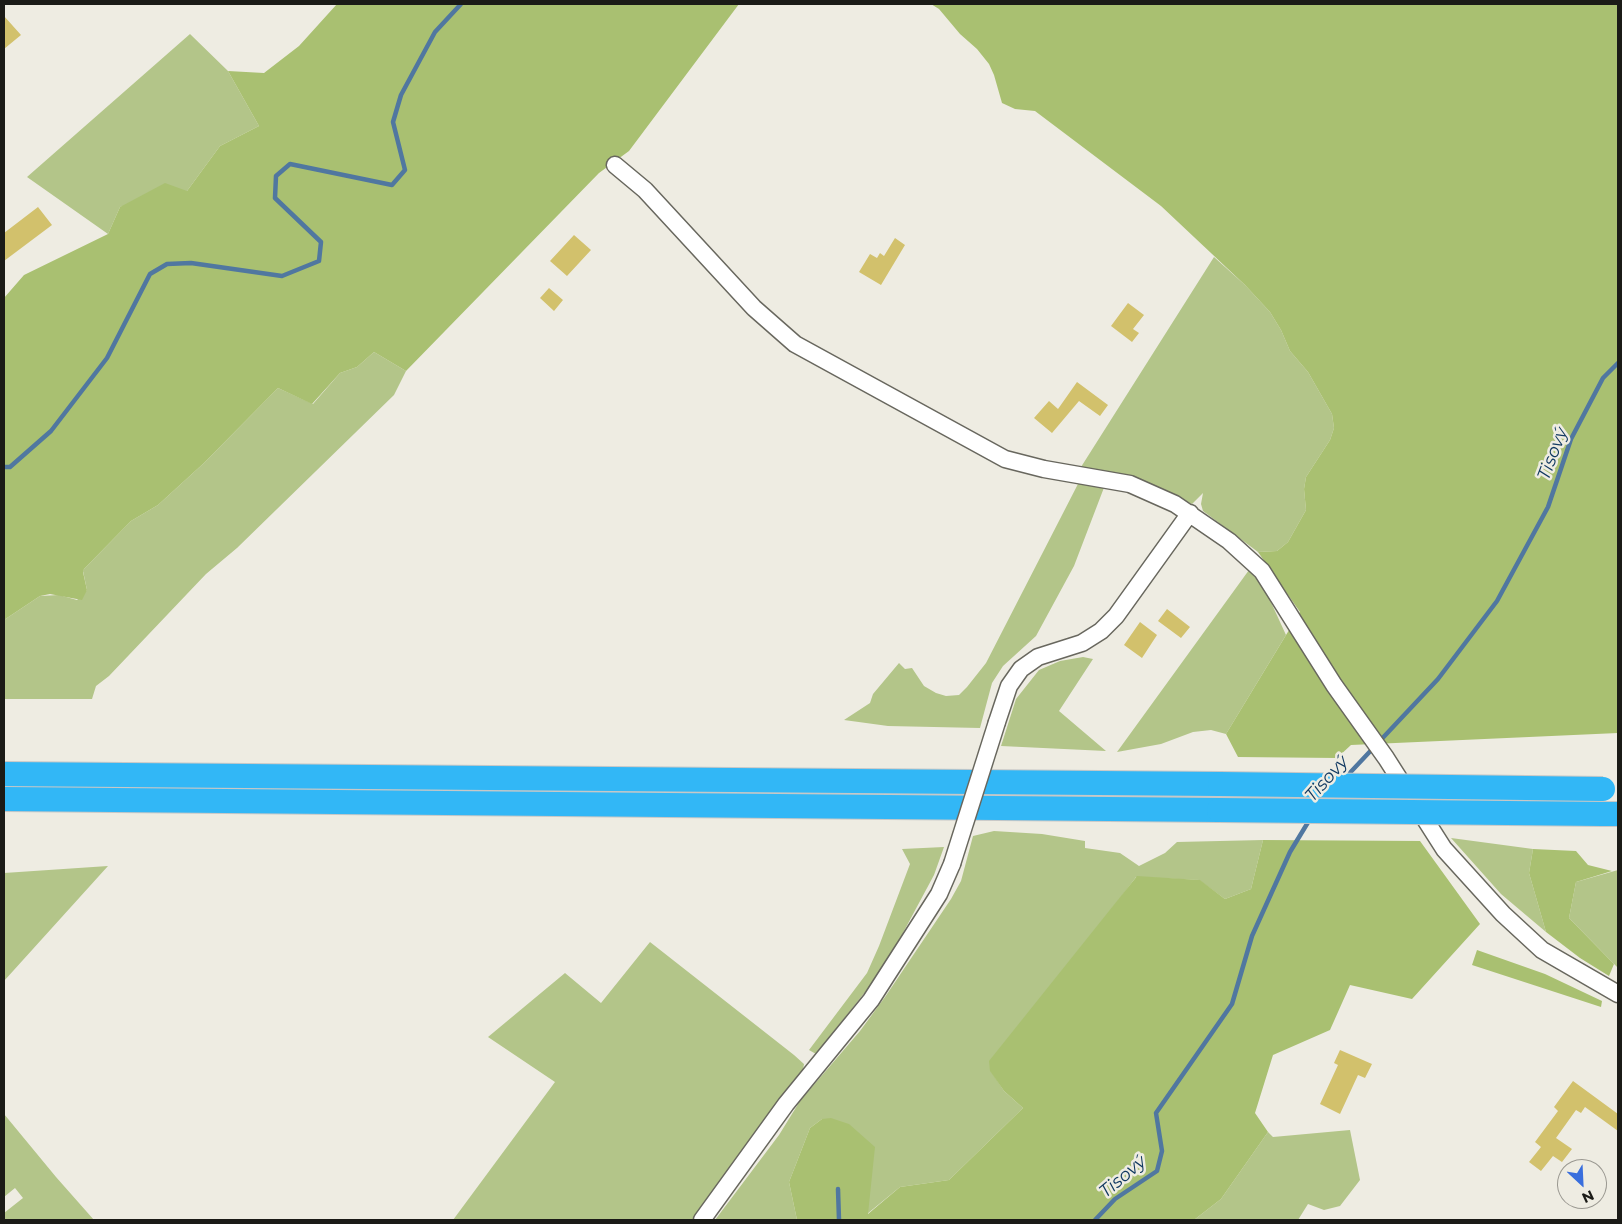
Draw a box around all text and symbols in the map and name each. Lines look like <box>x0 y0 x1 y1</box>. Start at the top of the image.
water label: Tisový <box>1533 425 1573 483</box>
water label: Tisový <box>1301 752 1353 806</box>
water label: Tisový <box>1095 1151 1151 1203</box>
north arrow <box>1557 1159 1607 1209</box>
text: N <box>1579 1186 1597 1207</box>

